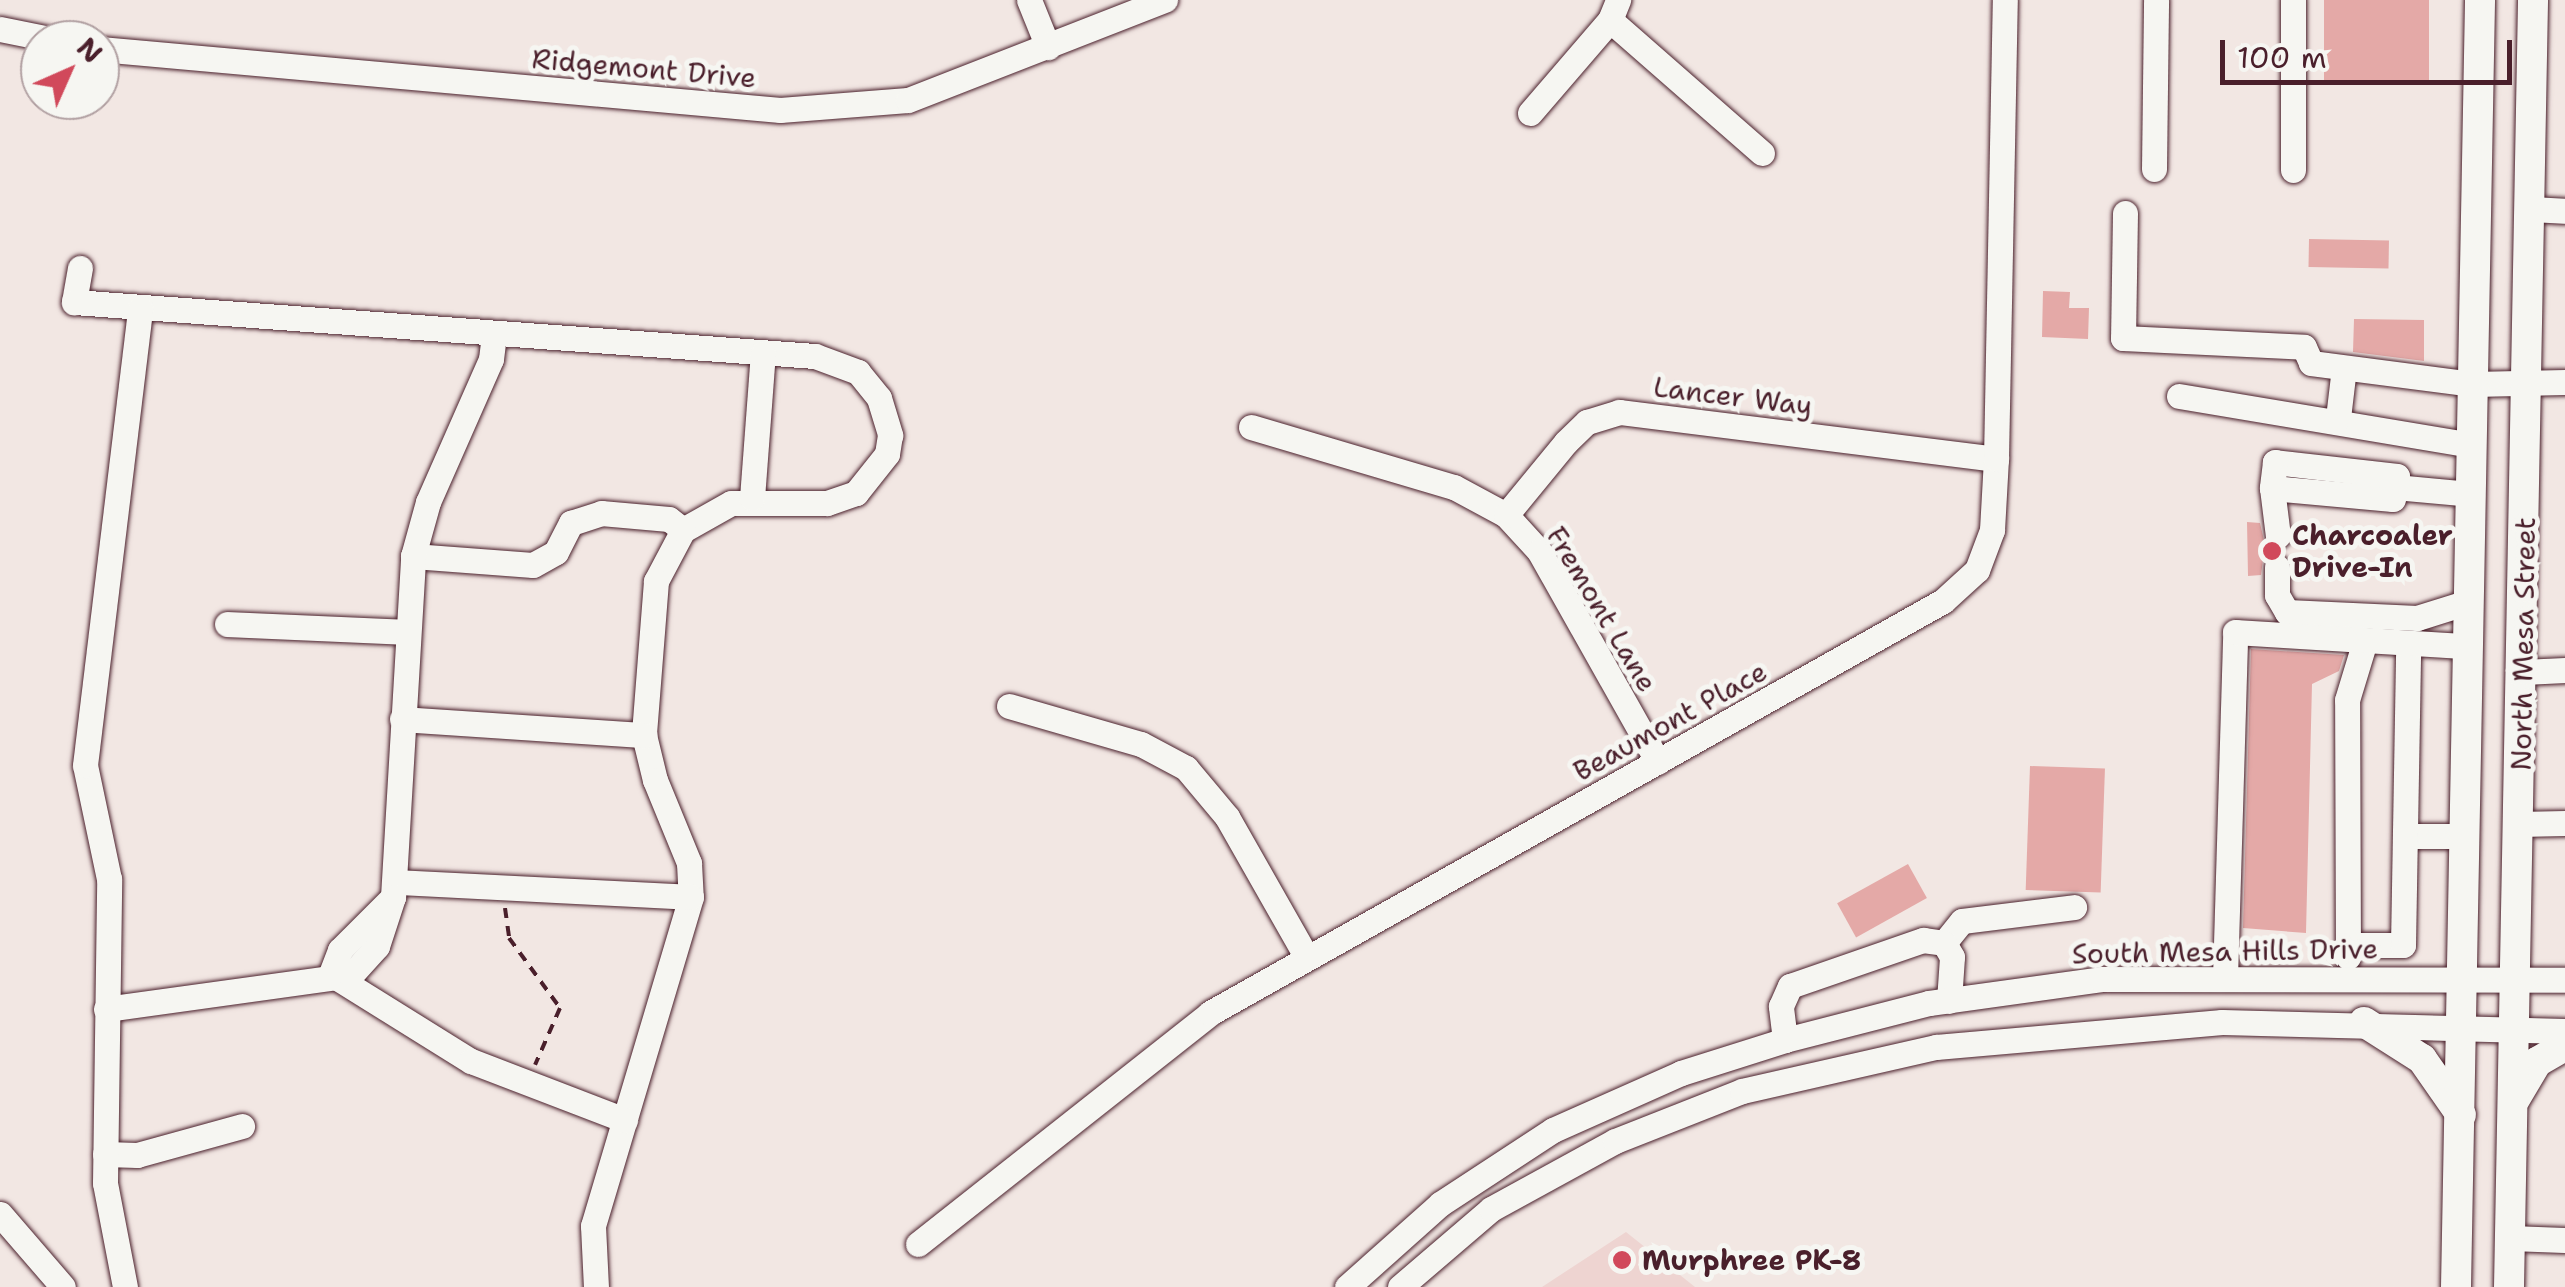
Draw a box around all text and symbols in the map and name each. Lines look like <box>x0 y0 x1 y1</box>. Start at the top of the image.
north arrow <box>20 20 120 120</box>
scale bar <box>2225 20 2518 82</box>
text: N <box>69 29 111 71</box>
text: 100 m <box>2237 37 2327 78</box>
street label: Ridgemont Drive <box>530 41 758 95</box>
street label: Lancer Way <box>1652 370 1814 422</box>
street label: North Mesa Street <box>2504 517 2542 771</box>
place label: Charcoaler Drive-In <box>2292 518 2453 584</box>
street label: Fremont Lane <box>1540 520 1664 698</box>
marker: Charcoaler Drive-In <box>2261 540 2283 562</box>
street label: Beaumont Place <box>1567 654 1773 788</box>
street label: South Mesa Hills Drive <box>2072 932 2378 970</box>
place label: Murphree PK-8 <box>1642 1243 1861 1277</box>
marker: Murphree PK-8 <box>1611 1249 1633 1271</box>

